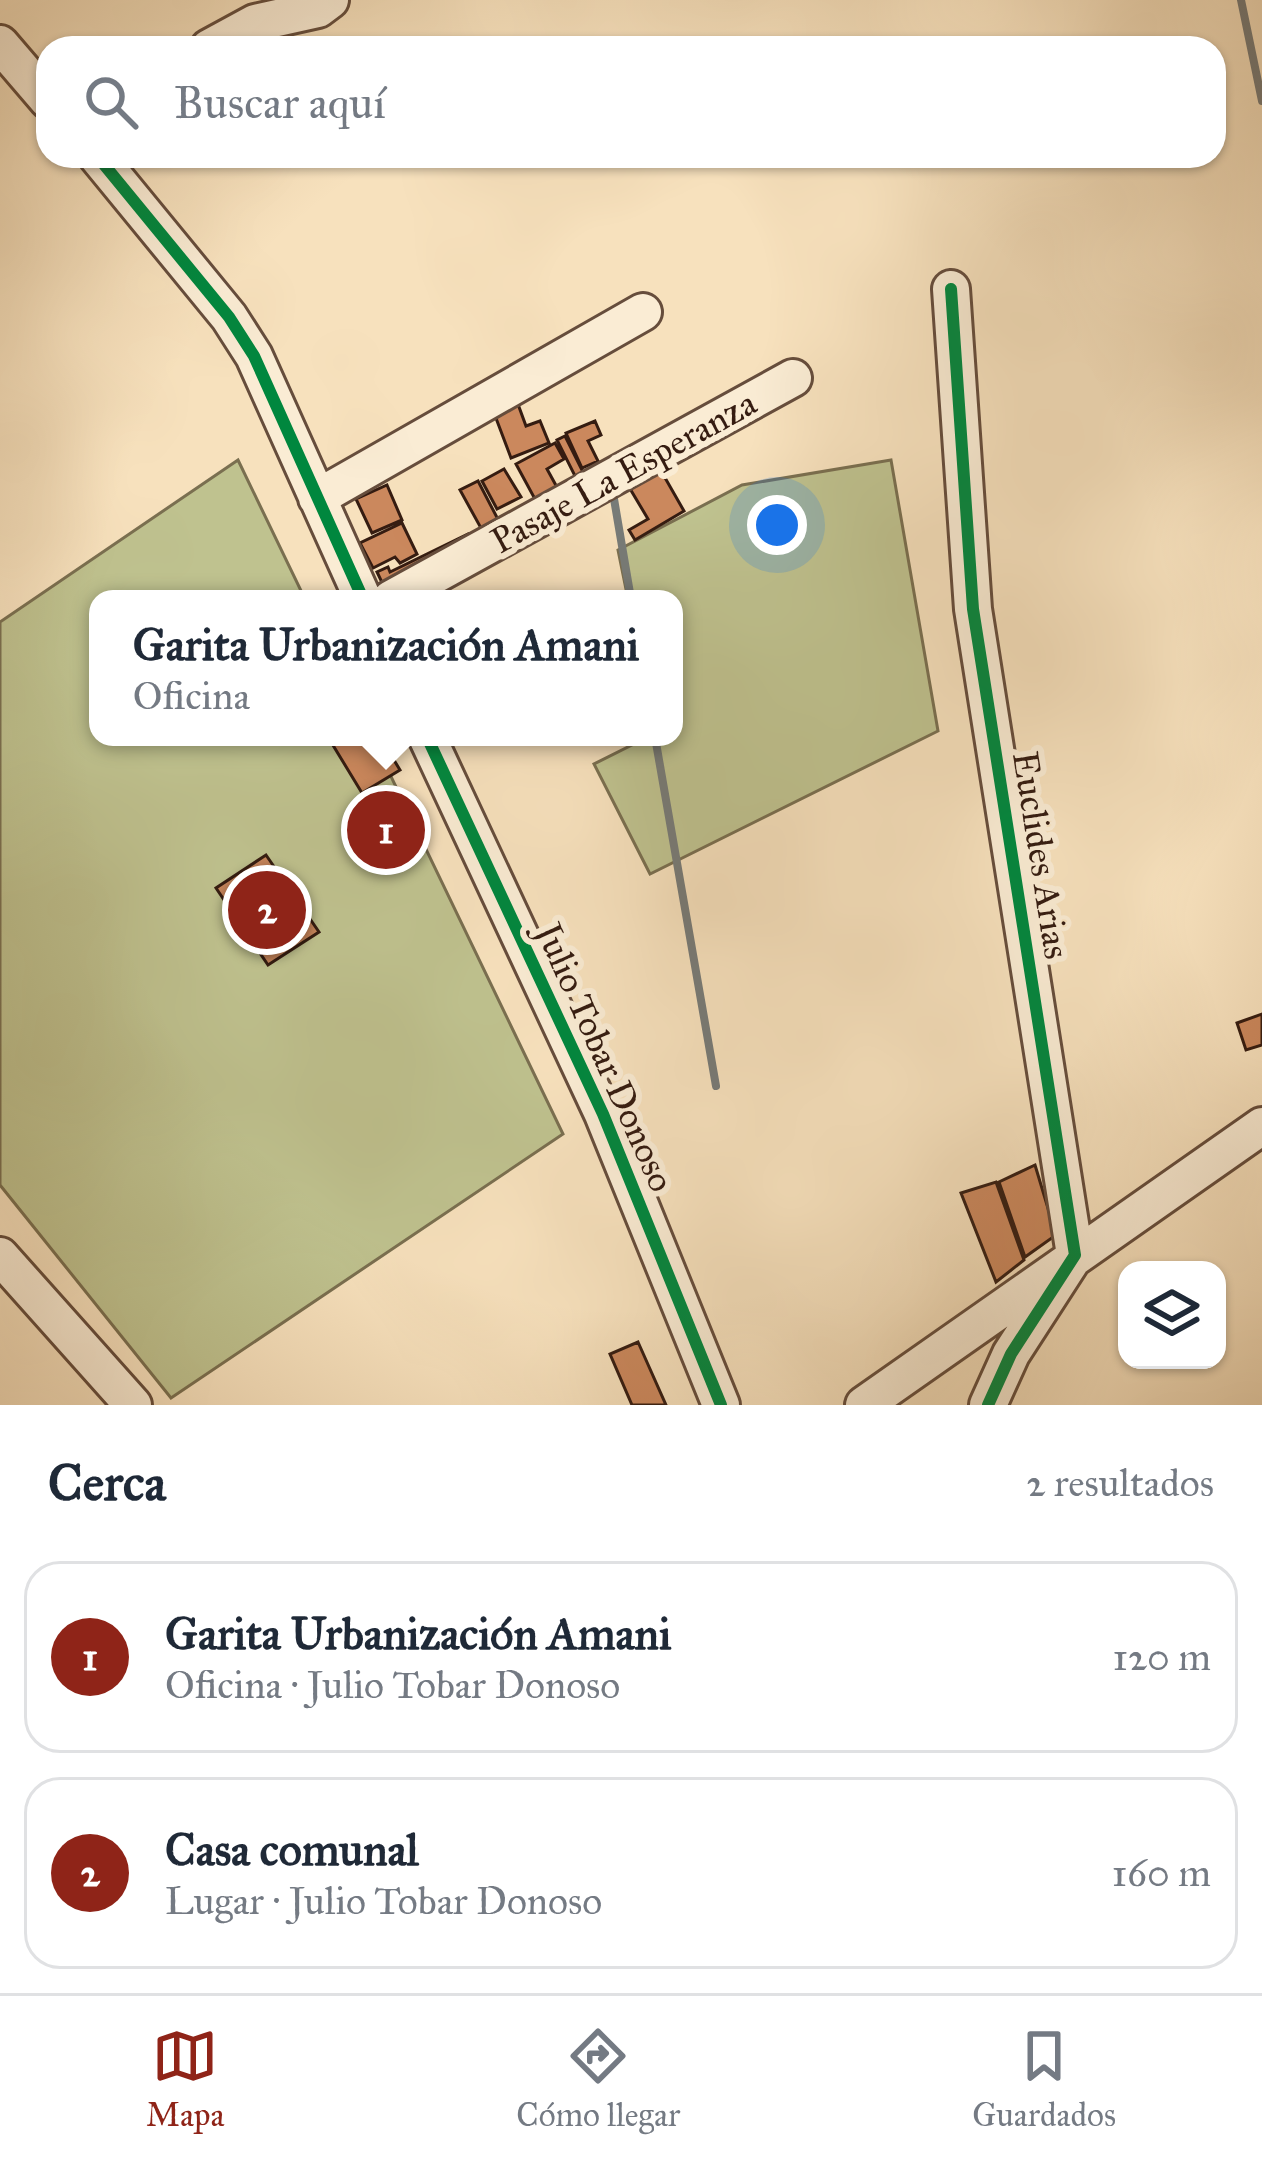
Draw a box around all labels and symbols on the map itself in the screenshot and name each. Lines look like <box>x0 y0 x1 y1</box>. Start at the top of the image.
street label: Pasaje La Esperanza <box>483 380 765 563</box>
your location <box>747 495 807 555</box>
street label: Euclides Arias <box>1003 748 1079 962</box>
pin: 1 <box>347 785 425 875</box>
pin: 2 <box>228 865 306 955</box>
street label: Julio Tobar Donoso <box>525 913 684 1198</box>

